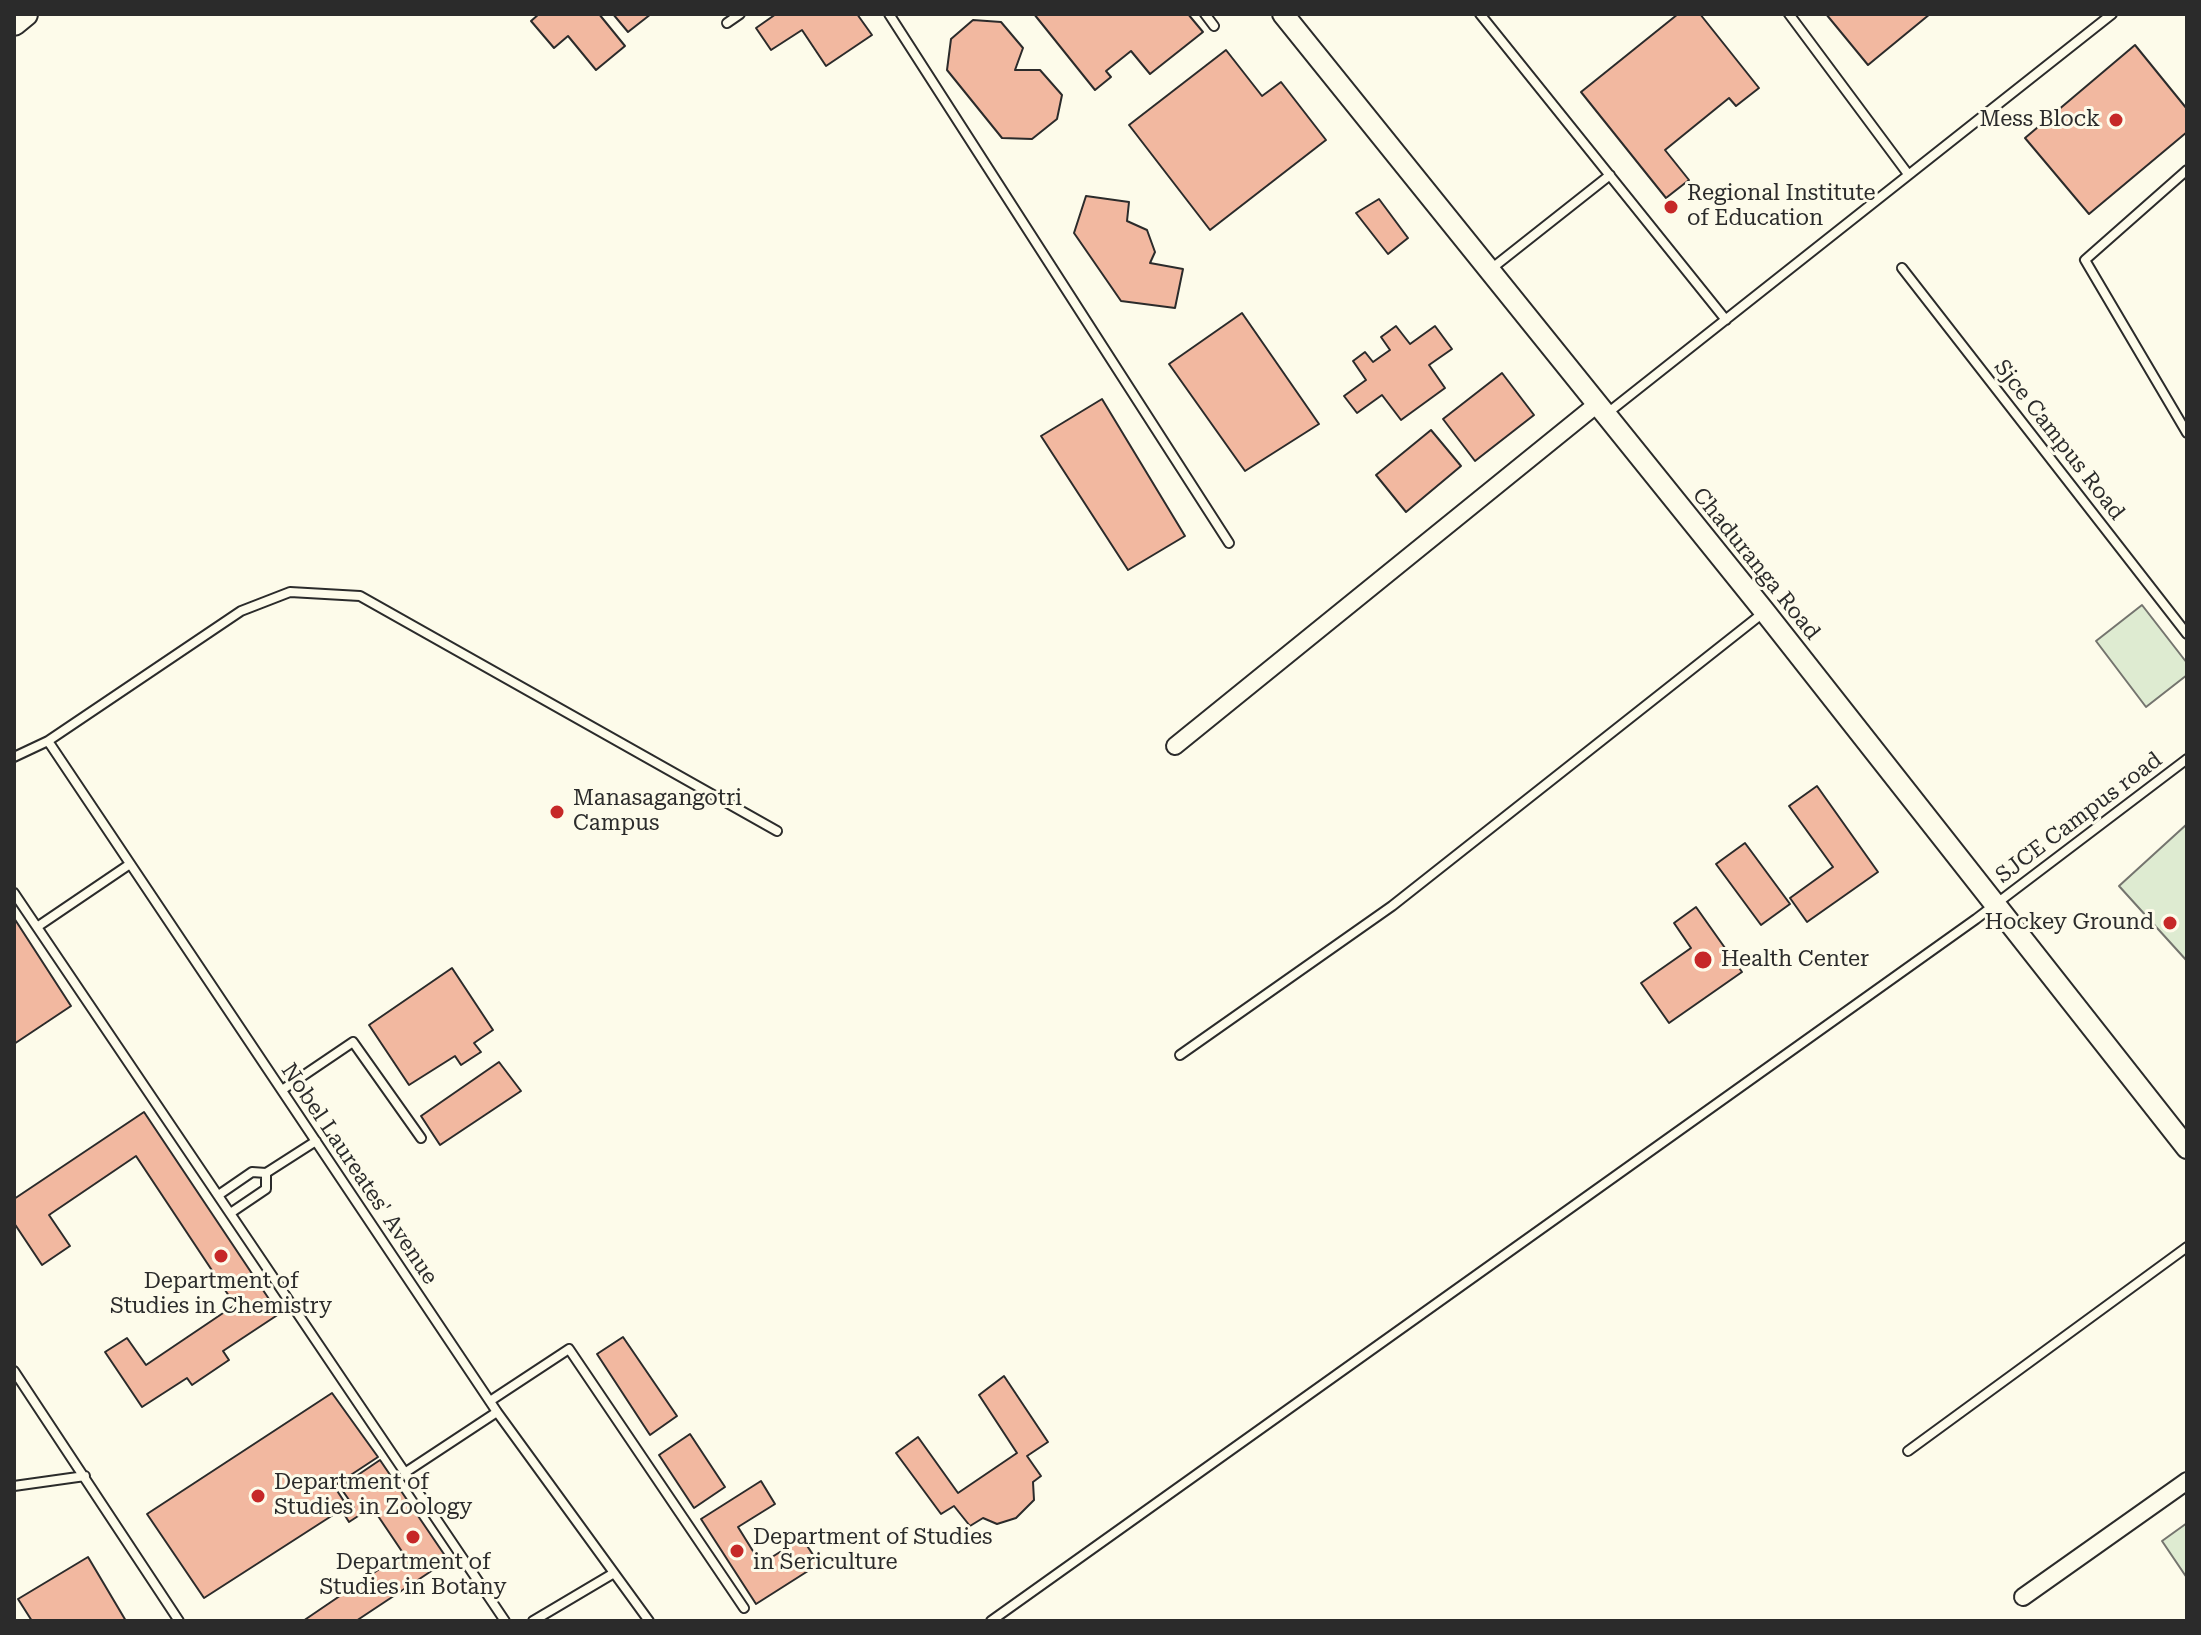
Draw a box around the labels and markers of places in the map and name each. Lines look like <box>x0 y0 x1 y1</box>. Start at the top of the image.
place label: Mess Block <box>1980 107 2100 133</box>
marker: Mess Block <box>2107 111 2125 129</box>
place label: Regional Institute of Education <box>1687 181 1876 232</box>
marker: Regional Institute of Education <box>1662 198 1680 216</box>
place label: Manasagangotri Campus <box>573 786 742 838</box>
marker: Manasagangotri Campus <box>548 803 566 821</box>
place label: Hockey Ground <box>1985 910 2154 936</box>
marker: Hockey Ground <box>2161 914 2179 932</box>
place label: Health Center <box>1721 947 1869 973</box>
marker: Health Center <box>1692 949 1714 971</box>
marker: Department of Studies in Chemistry <box>212 1247 230 1265</box>
place label: Department of Studies in Chemistry <box>110 1269 332 1320</box>
place label: Department of Studies in Zoology <box>274 1470 472 1522</box>
marker: Department of Studies in Zoology <box>249 1487 267 1505</box>
place label: Department of Studies in Sericulture <box>753 1525 992 1576</box>
marker: Department of Studies in Botany <box>404 1528 422 1546</box>
marker: Department of Studies in Sericulture <box>728 1542 746 1560</box>
place label: Department of Studies in Botany <box>320 1550 506 1602</box>

